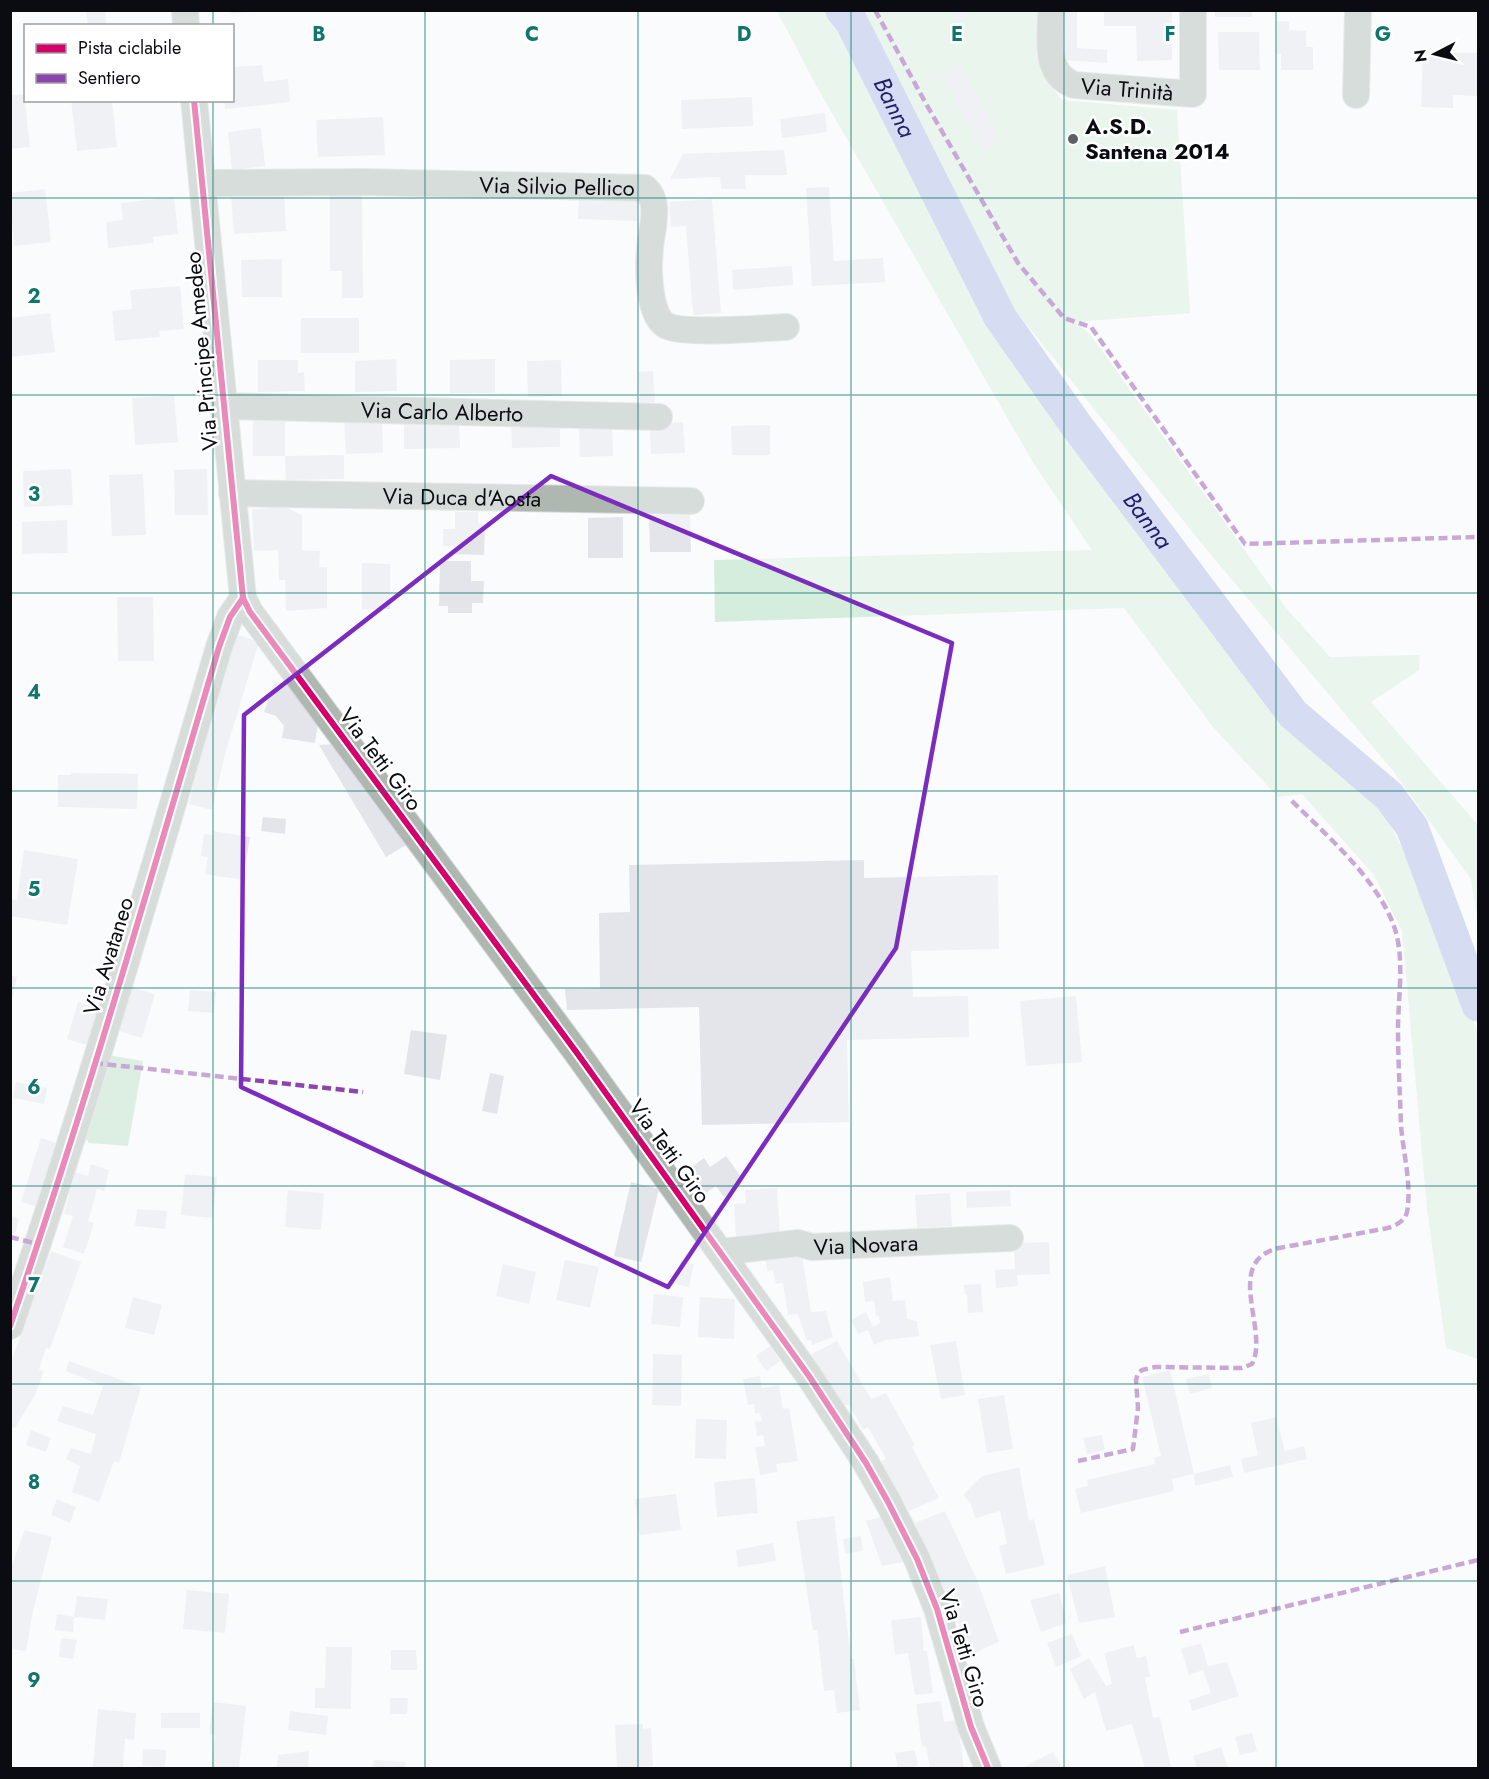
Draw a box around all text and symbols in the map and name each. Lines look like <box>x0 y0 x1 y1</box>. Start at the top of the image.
text: B <box>312 20 326 49</box>
text: C <box>525 20 539 49</box>
text: D <box>737 20 751 49</box>
text: E <box>951 20 963 49</box>
text: F <box>1164 20 1176 49</box>
text: G <box>1375 20 1391 49</box>
legend <box>24 24 234 102</box>
north arrow <box>1405 24 1465 84</box>
text: Pista ciclabile <box>78 35 181 61</box>
text: N <box>1408 48 1433 63</box>
text: Sentiero <box>78 65 141 91</box>
street label: Via Trinità <box>1080 70 1174 108</box>
water label: Banna <box>865 71 925 144</box>
place label: A.S.D. Santena 2014 <box>1084 110 1230 167</box>
marker: A.S.D. Santena 2014 <box>1066 132 1080 146</box>
street label: Via Silvio Pellico <box>479 168 635 204</box>
street label: Via Principe Amedeo <box>176 250 226 452</box>
text: 2 <box>27 282 41 311</box>
street label: Via Carlo Alberto <box>360 393 524 430</box>
text: 3 <box>28 480 40 509</box>
street label: Via Duca d'Aosta <box>382 480 542 514</box>
water label: Banna <box>1115 484 1181 556</box>
text: 4 <box>27 678 41 707</box>
street label: Via Tetti Giro <box>332 701 430 817</box>
text: 5 <box>28 875 41 904</box>
street label: Via Avataneo <box>75 893 141 1019</box>
text: 6 <box>27 1073 41 1102</box>
street label: Via Tetti Giro <box>621 1092 719 1210</box>
street label: Via Novara <box>813 1226 919 1263</box>
text: 7 <box>28 1271 41 1300</box>
text: 8 <box>28 1468 40 1497</box>
street label: Via Tetti Giro <box>932 1585 998 1711</box>
text: 9 <box>27 1666 41 1695</box>

